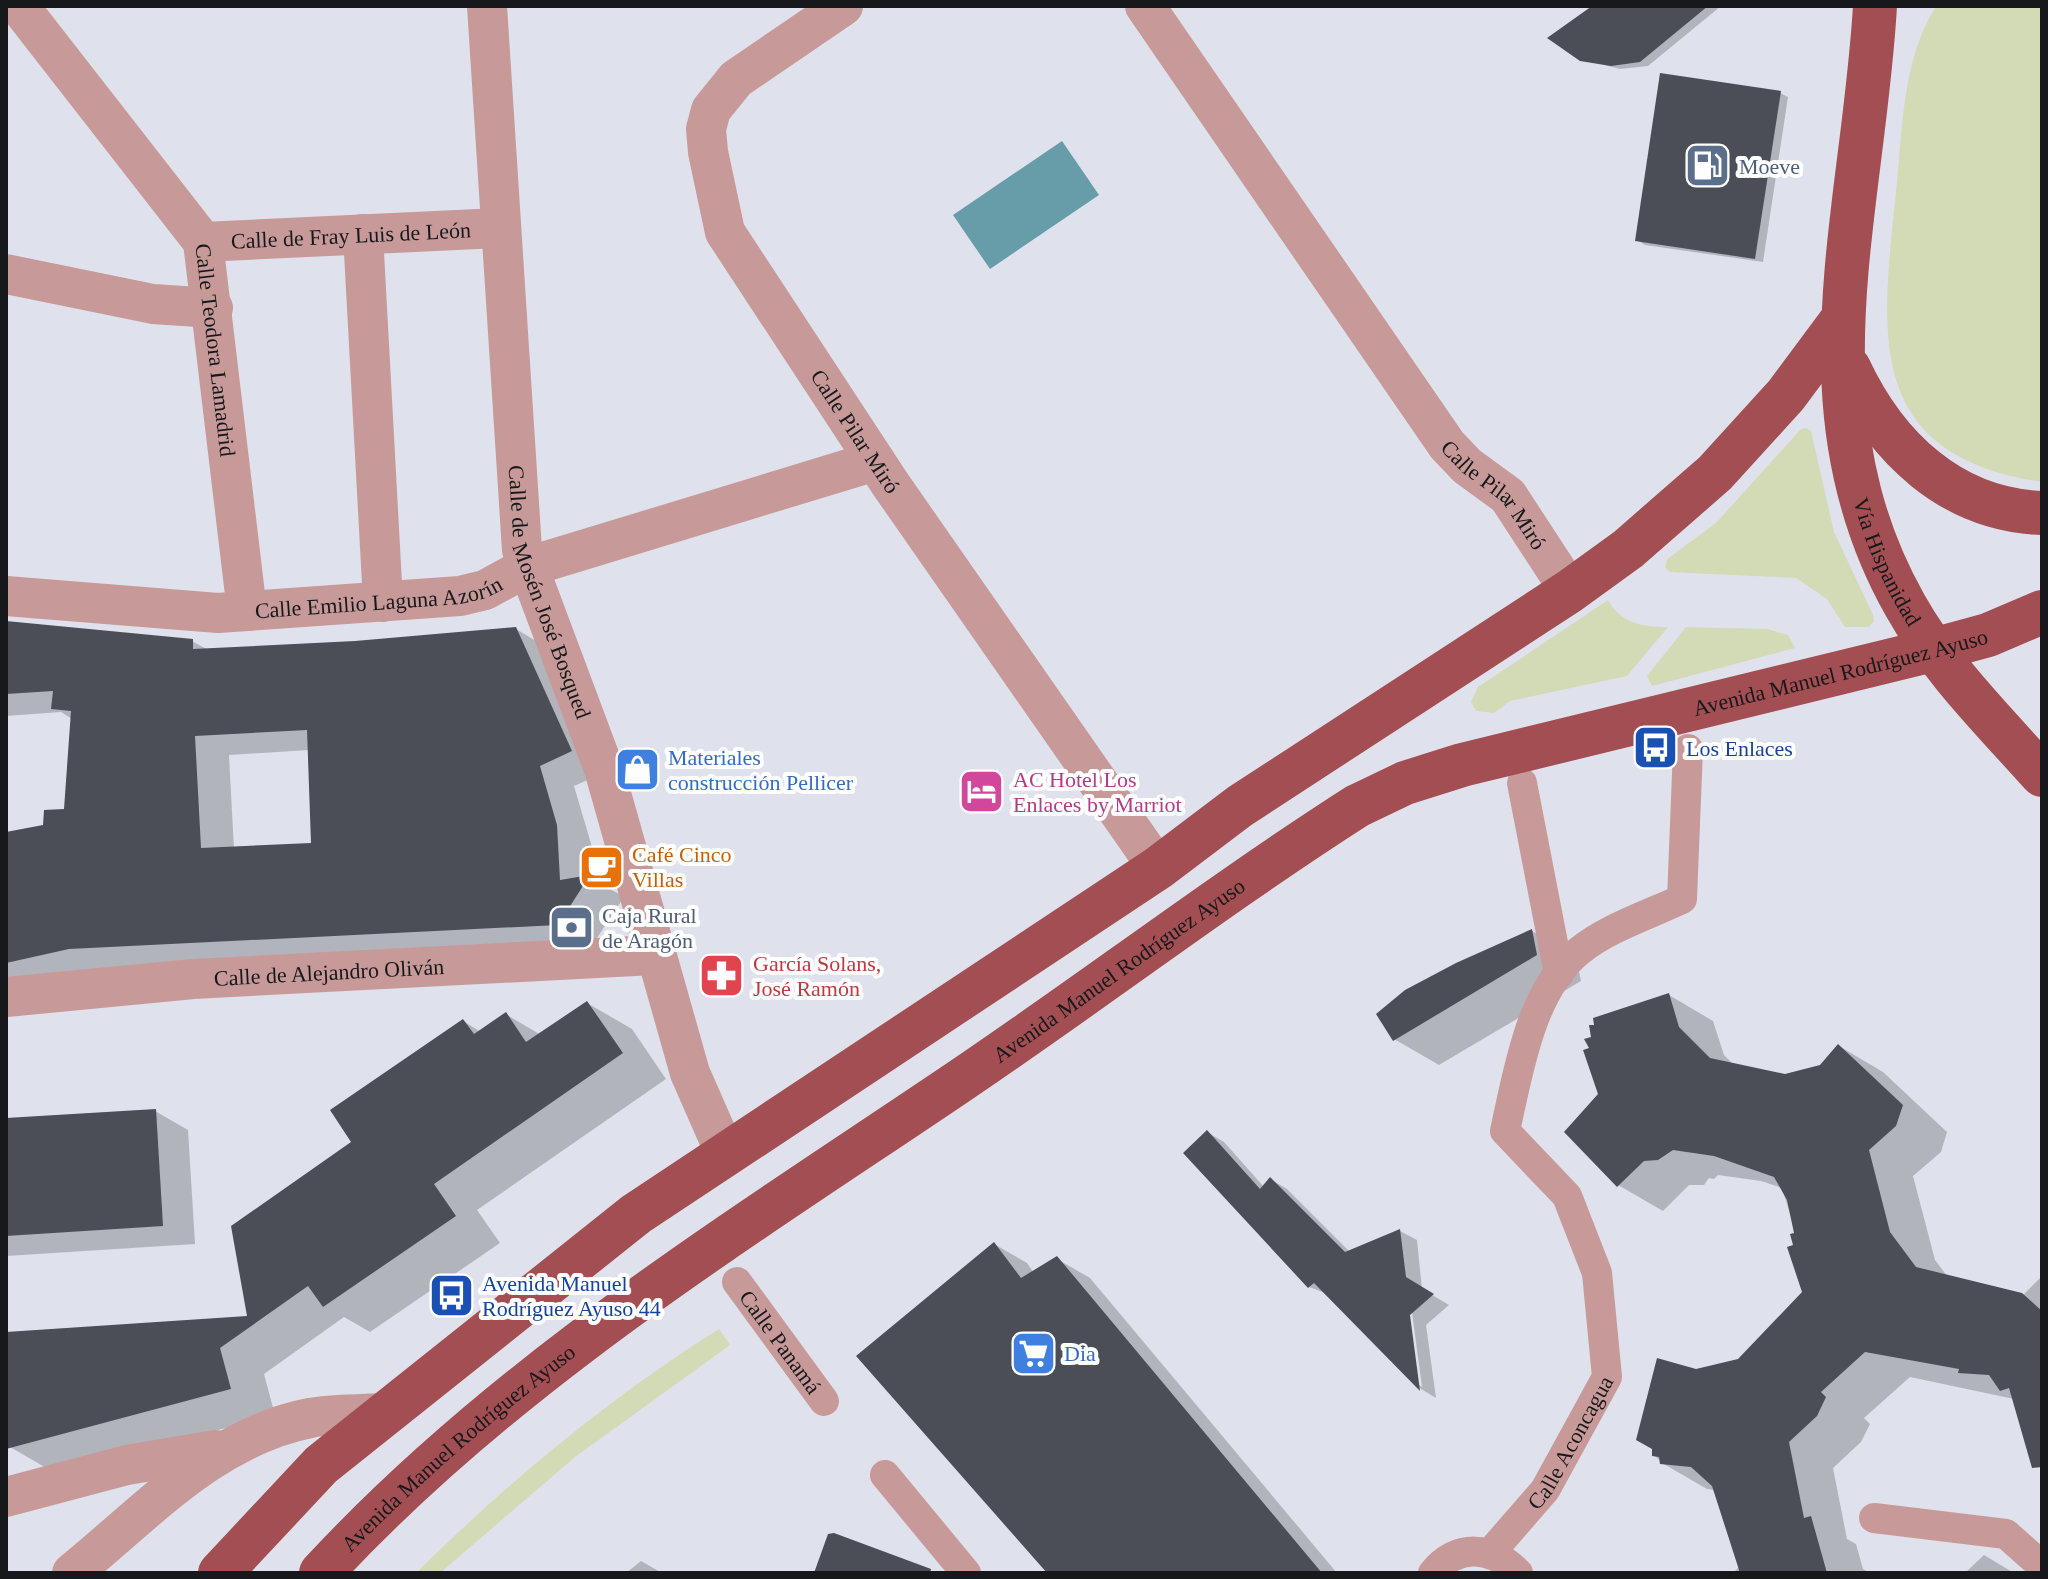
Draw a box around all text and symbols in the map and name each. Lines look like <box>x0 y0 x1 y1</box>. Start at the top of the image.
fuel station icon: Moeve <box>1684 142 1732 190</box>
place label: Moeve <box>1739 154 1800 179</box>
street label: Calle de Fray Luis de León <box>230 217 471 253</box>
street label: Calle Teodora Lamadrid <box>191 242 241 458</box>
street label: Calle Pilar Miró <box>806 364 905 498</box>
street label: Calle Pilar Miró <box>1436 435 1552 554</box>
street label: Calle de Mosén José Bosqued <box>504 464 596 722</box>
street label: Vía Hispanidad <box>1849 495 1927 630</box>
street label: Calle Emilio Laguna Azorín <box>254 571 506 623</box>
street label: Avenida Manuel Rodríguez Ayuso <box>1690 623 1990 721</box>
bus stop icon: Los Enlaces <box>1631 724 1679 772</box>
place label: Los Enlaces <box>1686 736 1793 761</box>
place label: Materiales construcción Pellicer <box>668 745 854 795</box>
shop icon: Materiales construcción Pellicer <box>613 746 661 794</box>
place label: AC Hotel Los Enlaces by Marriot <box>1013 767 1182 817</box>
hotel icon: AC Hotel Los Enlaces by Marriot <box>958 768 1006 816</box>
place label: Café Cinco Villas <box>632 842 732 892</box>
cafe icon: Café Cinco Villas <box>577 843 625 891</box>
street label: Avenida Manuel Rodríguez Ayuso <box>988 873 1249 1067</box>
place label: Caja Rural de Aragón <box>602 903 697 953</box>
bank icon: Caja Rural de Aragón <box>547 904 595 952</box>
place label: García Solans, José Ramón <box>753 951 881 1001</box>
pharmacy icon: García Solans, José Ramón <box>698 952 746 1000</box>
street label: Calle de Alejandro Oliván <box>213 953 445 990</box>
place label: Avenida Manuel Rodríguez Ayuso 44 <box>482 1271 661 1321</box>
bus stop icon: Avenida Manuel Rodríguez Ayuso 44 <box>427 1272 475 1320</box>
street label: Calle Panamá <box>735 1285 827 1398</box>
supermarket icon: Dia <box>1009 1329 1057 1377</box>
street label: Avenida Manuel Rodríguez Ayuso <box>336 1339 580 1556</box>
place label: Dia <box>1064 1341 1096 1366</box>
street label: Calle Aconcagua <box>1522 1371 1618 1514</box>

